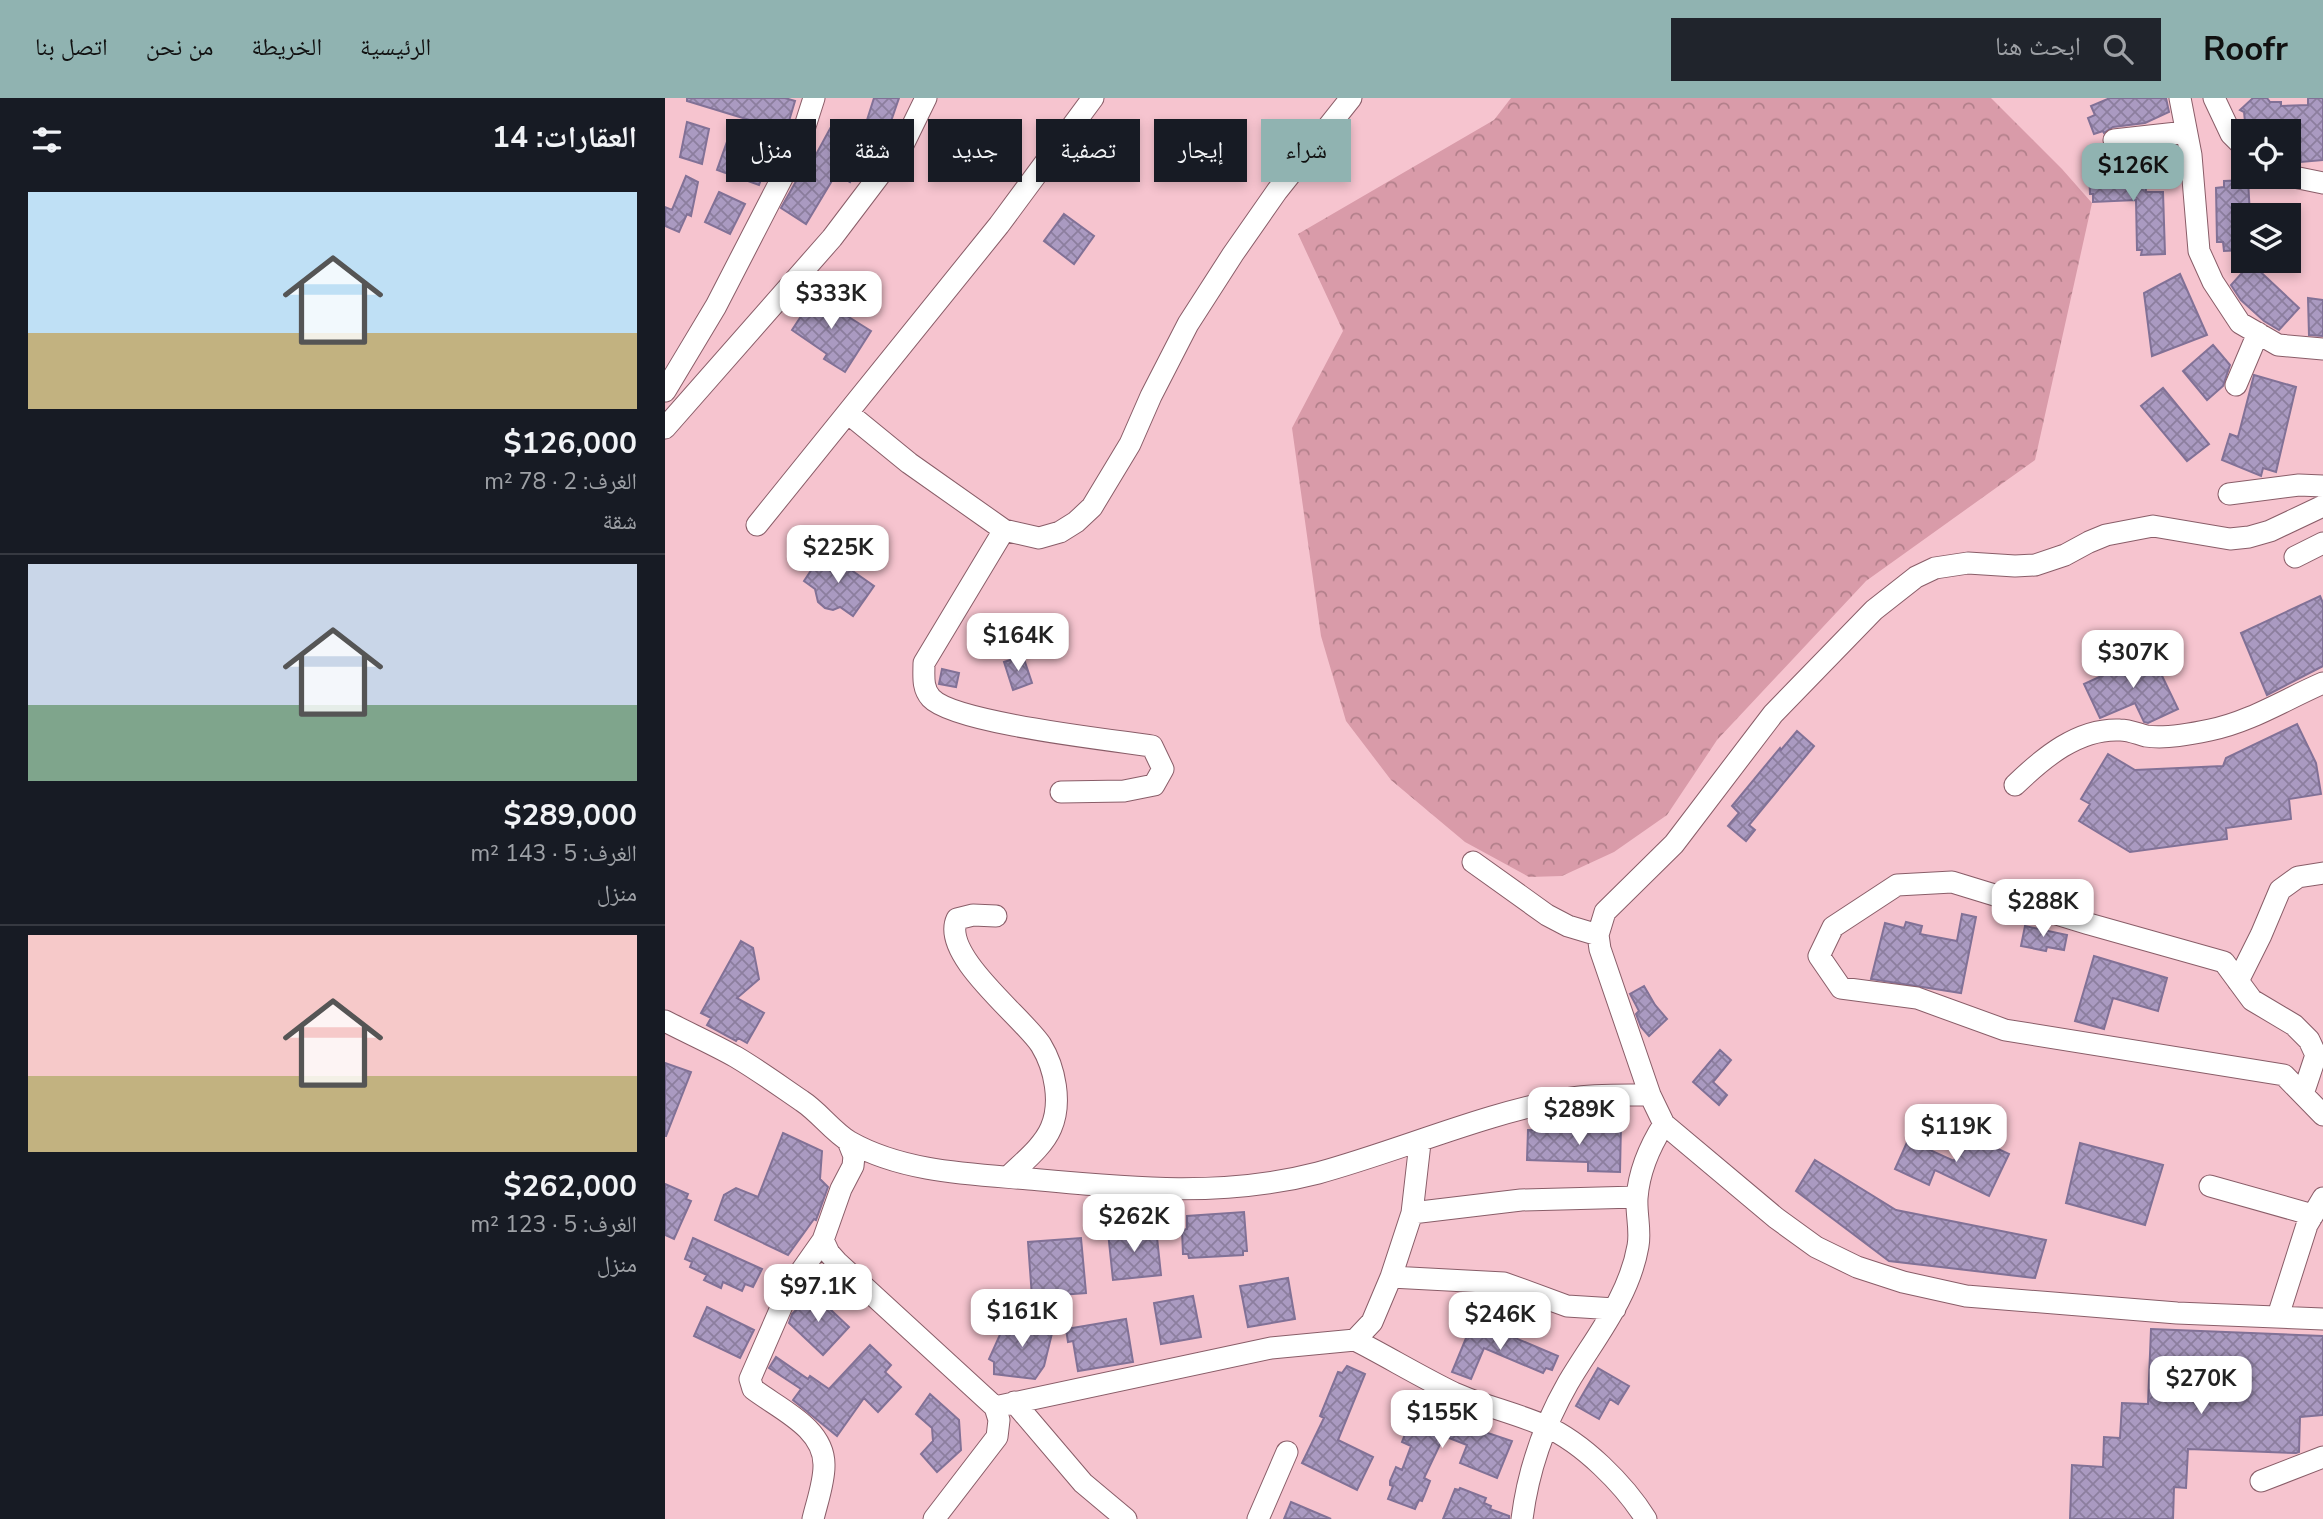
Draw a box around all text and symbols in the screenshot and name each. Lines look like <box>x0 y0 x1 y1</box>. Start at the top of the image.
search box <box>1671 18 2161 81</box>
text: Roofr <box>2203 27 2288 72</box>
text: ابحث هنا <box>1995 29 2081 64</box>
icon: search <box>2099 30 2137 68</box>
text: اتصل بنا <box>35 31 108 63</box>
text: من نحن <box>146 31 213 63</box>
text: الخريطة <box>251 31 322 63</box>
text: الرئيسية <box>360 31 431 63</box>
text: العقارات: 14 <box>492 117 637 158</box>
chip: منزل <box>726 119 816 182</box>
chip: شقة <box>830 119 914 182</box>
chip: جديد <box>928 119 1022 182</box>
chip: تصفية <box>1036 119 1140 182</box>
chip: إيجار <box>1154 119 1247 182</box>
chip: شراء <box>1261 119 1351 182</box>
map controls <box>2231 119 2301 273</box>
button: locate <box>2231 119 2301 189</box>
icon: filters <box>28 121 66 159</box>
pin: $126K <box>2084 144 2182 203</box>
text: $126K <box>2098 150 2168 181</box>
button: layers <box>2231 203 2301 273</box>
icon: home <box>270 237 396 363</box>
pin: $333K <box>782 272 880 331</box>
text: $333K <box>796 278 866 309</box>
text: $126,000 <box>504 423 637 464</box>
text: الغرف: 2 · 78 m² <box>484 466 637 497</box>
text: شقة <box>603 506 637 537</box>
pin: $225K <box>789 526 887 585</box>
text: $225K <box>803 532 873 563</box>
icon: home <box>270 609 396 735</box>
pin: $164K <box>969 614 1067 673</box>
text: $164K <box>983 620 1053 651</box>
pin: $307K <box>2084 630 2182 690</box>
text: $307K <box>2098 637 2168 668</box>
text: $289,000 <box>504 795 637 836</box>
text: الغرف: 5 · 143 m² <box>471 838 637 869</box>
text: منزل <box>597 878 637 909</box>
pin: $288K <box>1994 880 2092 939</box>
text: $288K <box>2008 886 2078 917</box>
icon: home <box>270 980 396 1106</box>
pin: $289K <box>1530 1088 1628 1147</box>
text: $289K <box>1544 1094 1614 1125</box>
pin: $119K <box>1907 1104 2005 1164</box>
text: $119K <box>1921 1111 1991 1142</box>
text: $262,000 <box>504 1166 637 1207</box>
pin: $262K <box>1085 1194 1183 1254</box>
text: $262K <box>1099 1201 1169 1232</box>
text: الغرف: 5 · 123 m² <box>471 1209 637 1240</box>
text: منزل <box>597 1249 637 1280</box>
pin: $97.1K <box>761 1264 875 1324</box>
text: $97.1K <box>780 1271 856 1302</box>
pin: $161K <box>973 1290 1071 1349</box>
pin: $246K <box>1451 1292 1549 1352</box>
text: $161K <box>987 1296 1057 1327</box>
text: $246K <box>1465 1299 1535 1330</box>
pin: $270K <box>2152 1356 2250 1416</box>
text: $270K <box>2166 1363 2236 1394</box>
pin: $155K <box>1393 1390 1491 1450</box>
text: $155K <box>1407 1397 1477 1428</box>

